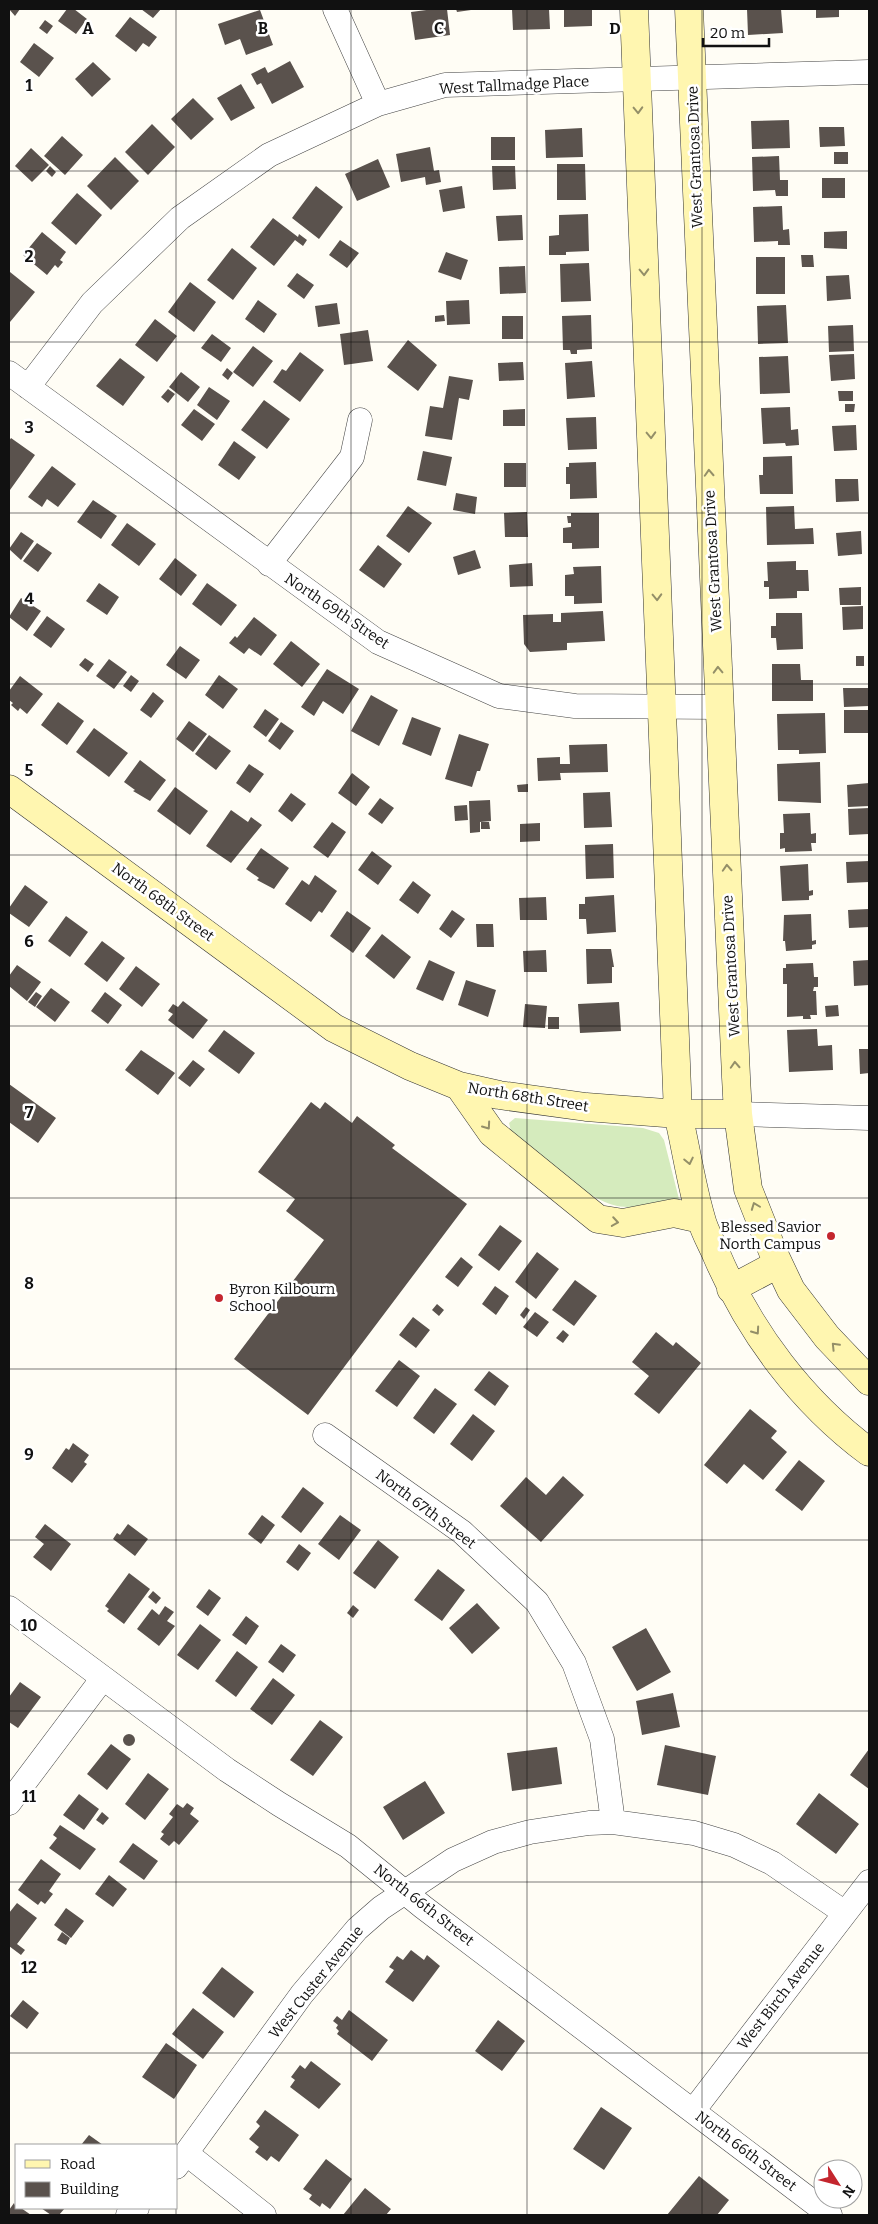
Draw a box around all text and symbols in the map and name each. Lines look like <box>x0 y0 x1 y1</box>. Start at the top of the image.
scale bar <box>703 15 769 47</box>
text: A <box>82 19 94 38</box>
text: B <box>258 19 268 38</box>
text: C <box>434 19 444 38</box>
text: D <box>609 19 621 38</box>
text: 20 m <box>710 24 746 42</box>
street label: West Tallmadge Place <box>438 72 590 98</box>
text: 1 <box>26 76 33 95</box>
street label: West Grantosa Drive <box>684 86 706 228</box>
one-way arrow <box>633 106 643 114</box>
text: 2 <box>24 247 34 266</box>
one-way arrow <box>639 269 650 277</box>
text: 3 <box>24 418 34 437</box>
one-way arrow <box>646 431 656 439</box>
one-way arrow <box>704 469 715 477</box>
street label: West Grantosa Drive <box>700 490 726 632</box>
street label: North 69th Street <box>281 569 393 653</box>
text: 4 <box>24 589 34 608</box>
one-way arrow <box>652 593 663 601</box>
one-way arrow <box>713 666 723 674</box>
text: 5 <box>25 761 34 780</box>
street label: North 68th Street <box>108 859 218 946</box>
one-way arrow <box>721 863 732 871</box>
street label: West Grantosa Drive <box>718 895 744 1037</box>
text: 6 <box>24 932 34 951</box>
one-way arrow <box>730 1061 741 1069</box>
street label: North 68th Street <box>466 1079 590 1116</box>
text: 7 <box>25 1103 34 1122</box>
one-way arrow <box>481 1120 490 1130</box>
one-way arrow <box>683 1157 694 1166</box>
one-way arrow <box>751 1202 761 1211</box>
one-way arrow <box>611 1216 620 1226</box>
place label: Blessed Savior North Campus <box>719 1218 821 1253</box>
marker: Blessed Savior North Campus <box>825 1230 837 1242</box>
text: 8 <box>24 1274 34 1293</box>
place label: Byron Kilbourn School <box>229 1280 336 1315</box>
marker: Byron Kilbourn School <box>213 1292 225 1304</box>
one-way arrow <box>750 1326 760 1335</box>
one-way arrow <box>832 1342 841 1351</box>
text: 9 <box>24 1445 34 1464</box>
street label: North 67th Street <box>372 1466 480 1553</box>
text: 10 <box>20 1616 38 1635</box>
text: 11 <box>22 1787 36 1806</box>
street label: North 66th Street <box>370 1860 478 1950</box>
street label: West Custer Avenue <box>265 1922 367 2042</box>
street label: West Birch Avenue <box>734 1939 828 2053</box>
text: 12 <box>21 1958 37 1977</box>
street label: North 66th Street <box>692 2107 801 2195</box>
legend <box>15 2144 178 2209</box>
text: Road <box>60 2155 95 2173</box>
north arrow <box>813 2159 863 2209</box>
text: Building <box>60 2180 119 2198</box>
text: N <box>838 2182 858 2201</box>

